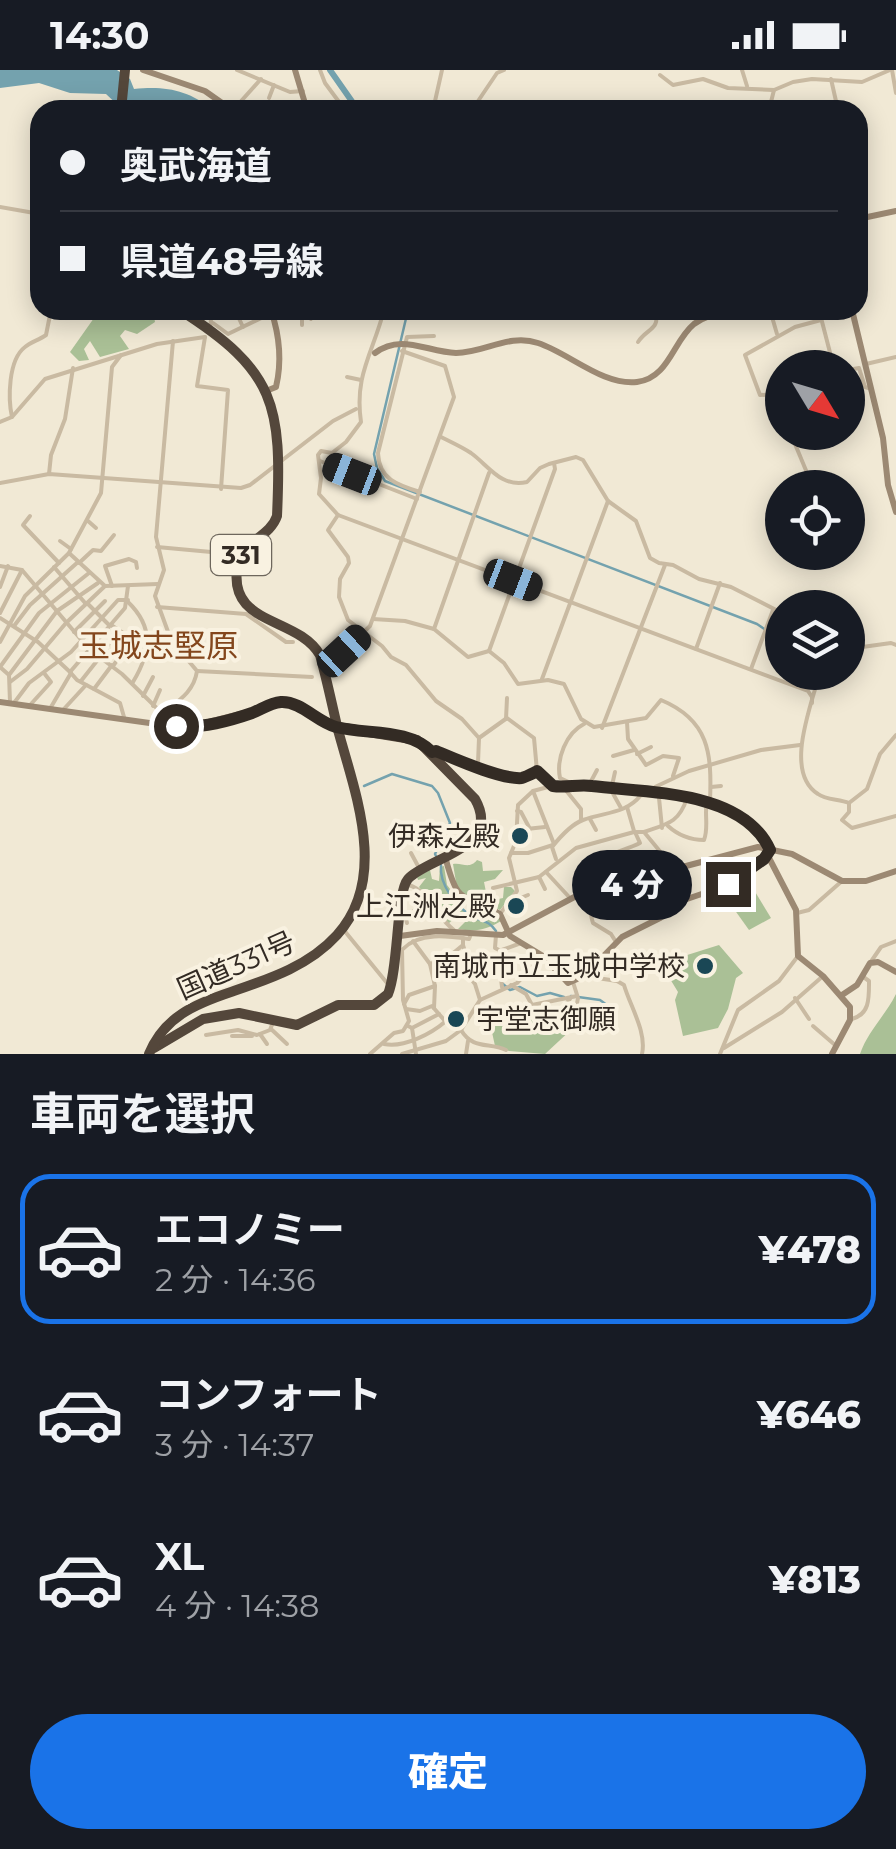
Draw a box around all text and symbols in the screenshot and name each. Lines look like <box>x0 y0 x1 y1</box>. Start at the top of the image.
text: 14:30 <box>50 12 150 59</box>
text: 奥武海道 <box>120 142 272 189</box>
text: 県道48号線 <box>120 238 324 285</box>
north arrow <box>765 350 865 450</box>
map controls <box>765 350 865 690</box>
car <box>319 449 385 499</box>
button: locate <box>765 470 865 570</box>
road number: 331 <box>211 535 271 575</box>
car <box>480 555 546 605</box>
button: layers <box>765 590 865 690</box>
car <box>312 620 376 682</box>
district label: 玉城志堅原 <box>78 626 238 665</box>
route start <box>154 704 199 749</box>
place label: 伊森之殿 <box>388 819 500 853</box>
marker: 伊森之殿 <box>509 825 531 847</box>
callout: 4 分 <box>573 849 693 919</box>
route end <box>706 862 751 907</box>
text: 4 分 <box>600 865 664 904</box>
place label: 上江洲之殿 <box>356 889 496 923</box>
marker: 上江洲之殿 <box>505 895 527 917</box>
street label: 国道331号 <box>172 924 300 1006</box>
place label: 南城市立玉城中学校 <box>433 949 685 983</box>
marker: 南城市立玉城中学校 <box>694 955 716 977</box>
place label: 宇堂志御願 <box>476 1002 616 1036</box>
marker: 宇堂志御願 <box>445 1008 467 1030</box>
text: 車両を選択 <box>30 1086 255 1141</box>
icon: car <box>35 1204 125 1294</box>
text: エコノミー <box>155 1206 345 1253</box>
text: ¥478 <box>759 1226 861 1273</box>
text: 2 分 · 14:36 <box>155 1260 316 1299</box>
icon: car <box>35 1369 125 1459</box>
text: コンフォート <box>155 1371 382 1418</box>
text: ¥646 <box>757 1391 861 1438</box>
text: 3 分 · 14:37 <box>155 1425 314 1464</box>
text: XL <box>155 1533 204 1580</box>
icon: car <box>35 1534 125 1624</box>
text: ¥813 <box>769 1556 861 1603</box>
text: 4 分 · 14:38 <box>155 1586 320 1625</box>
button: 確定 <box>30 1714 866 1829</box>

